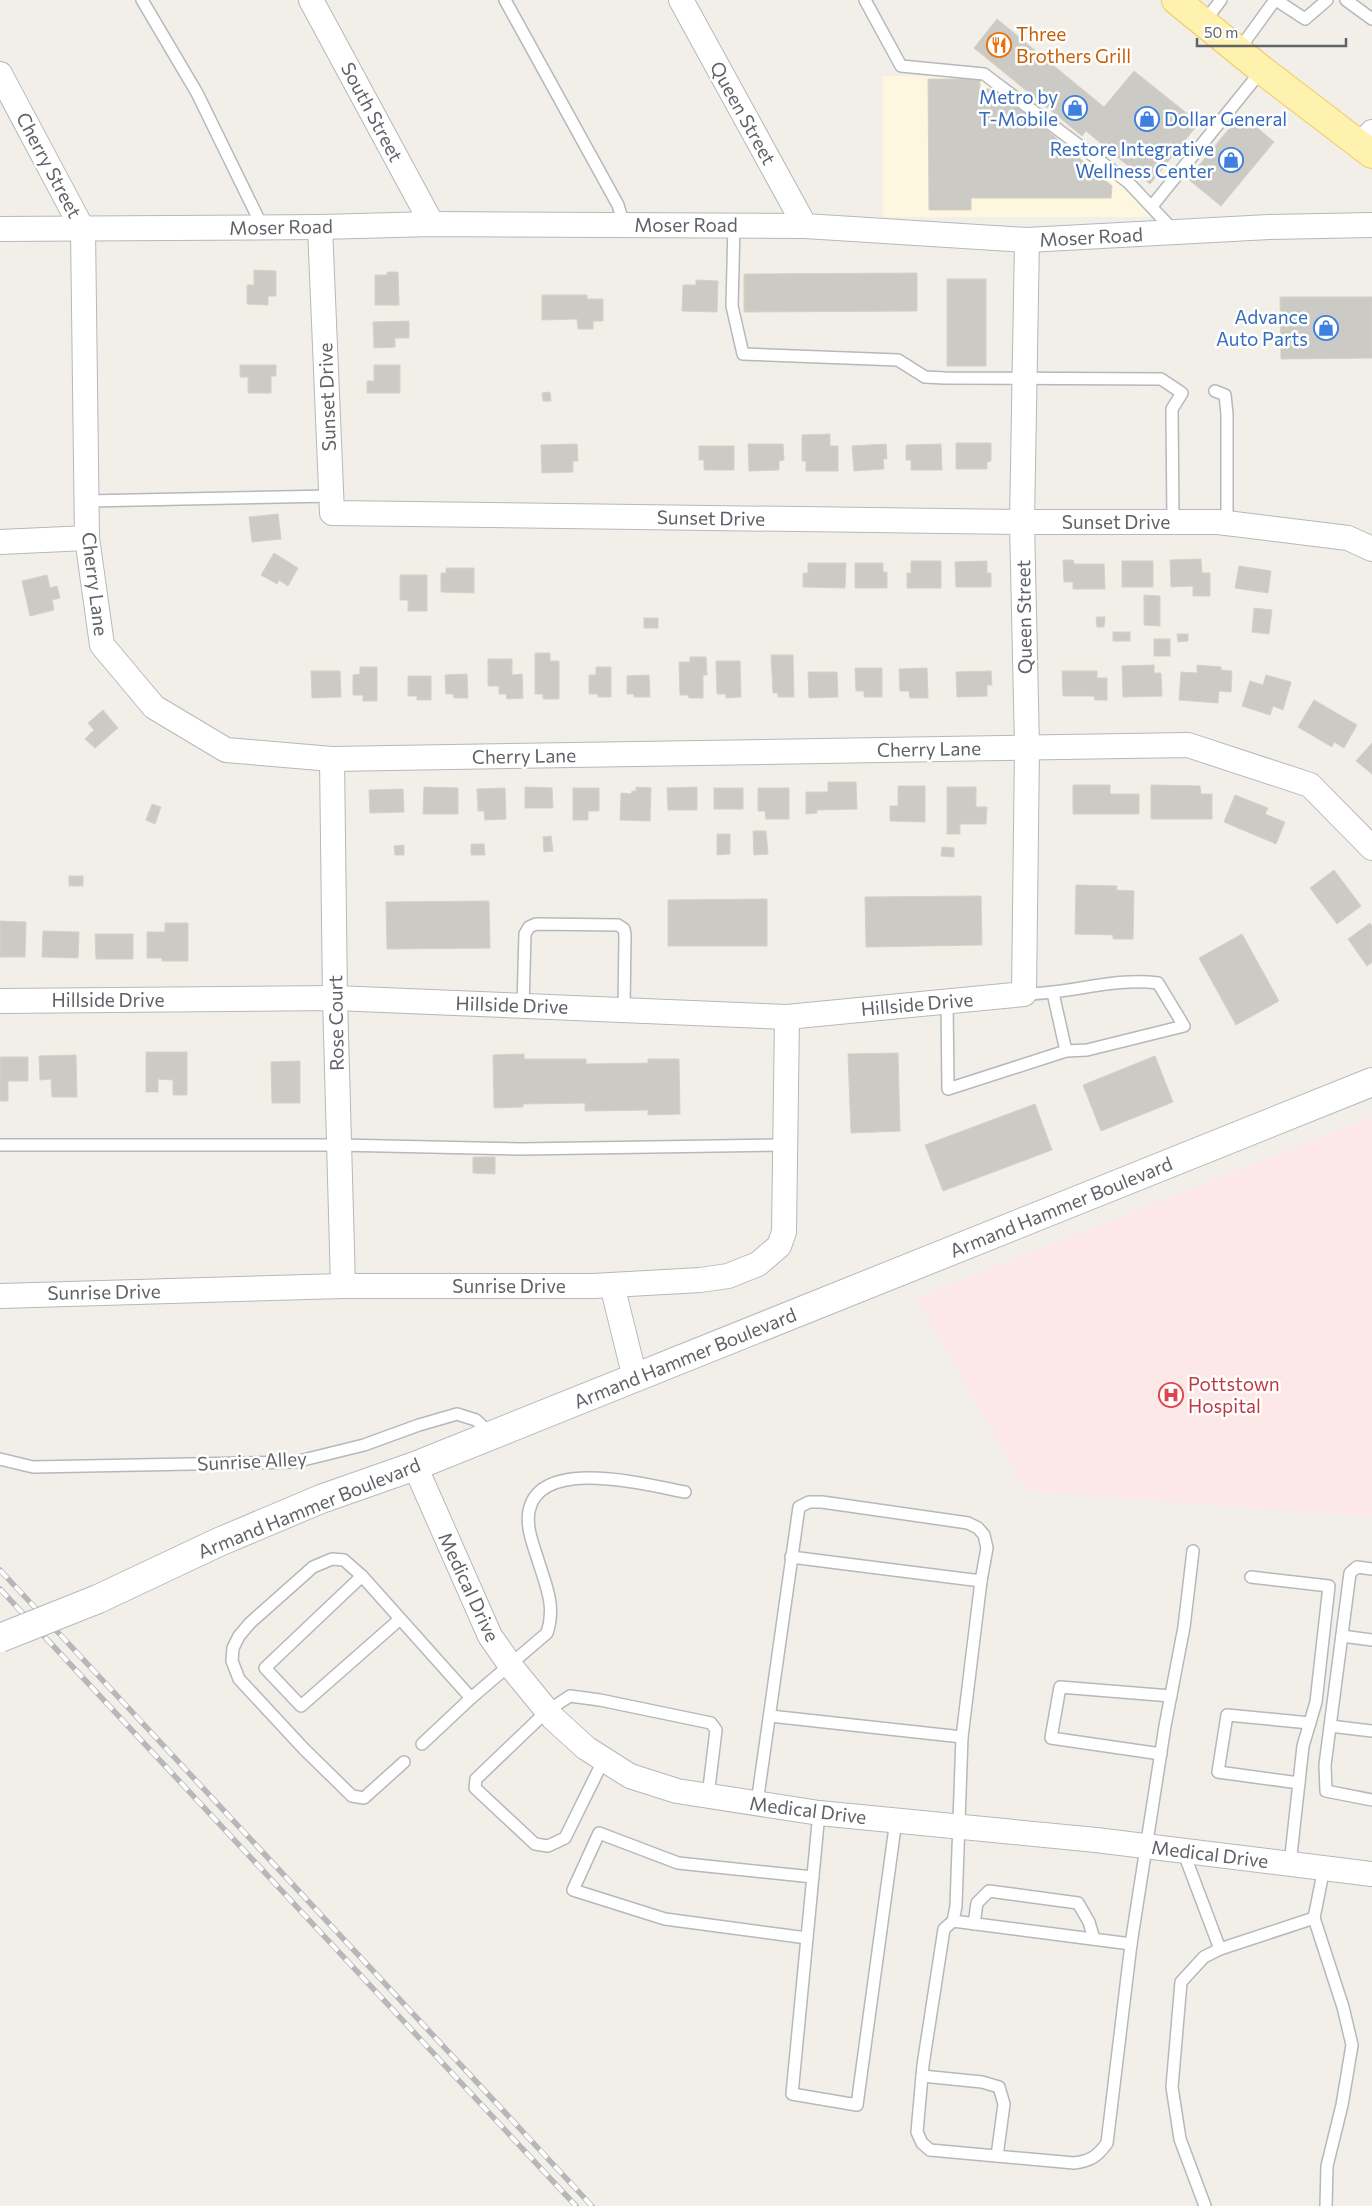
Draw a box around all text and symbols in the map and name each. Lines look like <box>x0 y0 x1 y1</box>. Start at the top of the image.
scale bar <box>1197 15 1346 47</box>
place label: Three Brothers Grill <box>1016 22 1131 67</box>
text: 50 m <box>1204 23 1238 41</box>
restaurant icon: Three Brothers Grill <box>986 32 1012 58</box>
street label: Queen Street <box>706 57 781 169</box>
street label: South Street <box>337 58 408 166</box>
place label: Metro by T-Mobile <box>978 85 1058 130</box>
shop icon: Metro by T-Mobile <box>1062 95 1088 121</box>
shop icon: Dollar General <box>1134 106 1160 132</box>
place label: Dollar General <box>1164 107 1287 130</box>
street label: Cherry Street <box>12 108 87 222</box>
place label: Restore Integrative Wellness Center <box>1050 137 1214 182</box>
shop icon: Restore Integrative Wellness Center <box>1218 147 1244 173</box>
street label: Moser Road <box>634 213 738 236</box>
street label: Moser Road <box>229 214 333 239</box>
street label: Moser Road <box>1039 222 1143 251</box>
place label: Advance Auto Parts <box>1216 305 1308 350</box>
shop icon: Advance Auto Parts <box>1313 315 1339 341</box>
street label: Sunset Drive <box>313 342 340 452</box>
street label: Sunset Drive <box>657 505 765 530</box>
street label: Sunset Drive <box>1062 510 1170 533</box>
street label: Cherry Lane <box>78 531 113 637</box>
street label: Queen Street <box>1011 559 1036 674</box>
street label: Cherry Lane <box>877 736 981 761</box>
street label: Cherry Lane <box>472 743 576 768</box>
street label: Rose Court <box>323 975 348 1071</box>
street label: Hillside Drive <box>860 987 974 1020</box>
street label: Hillside Drive <box>52 988 164 1011</box>
street label: Hillside Drive <box>455 991 569 1018</box>
street label: Armand Hammer Boulevard <box>946 1151 1175 1262</box>
street label: Sunrise Drive <box>452 1274 566 1297</box>
street label: Sunrise Drive <box>47 1279 161 1304</box>
street label: Armand Hammer Boulevard <box>570 1302 799 1413</box>
place label: Pottstown Hospital <box>1188 1372 1280 1417</box>
hospital icon: Pottstown Hospital <box>1158 1382 1184 1408</box>
street label: Sunrise Alley <box>197 1446 308 1475</box>
street label: Armand Hammer Boulevard <box>194 1452 423 1563</box>
street label: Medical Drive <box>434 1529 505 1645</box>
street label: Medical Drive <box>748 1791 868 1828</box>
street label: Medical Drive <box>1150 1835 1270 1872</box>

